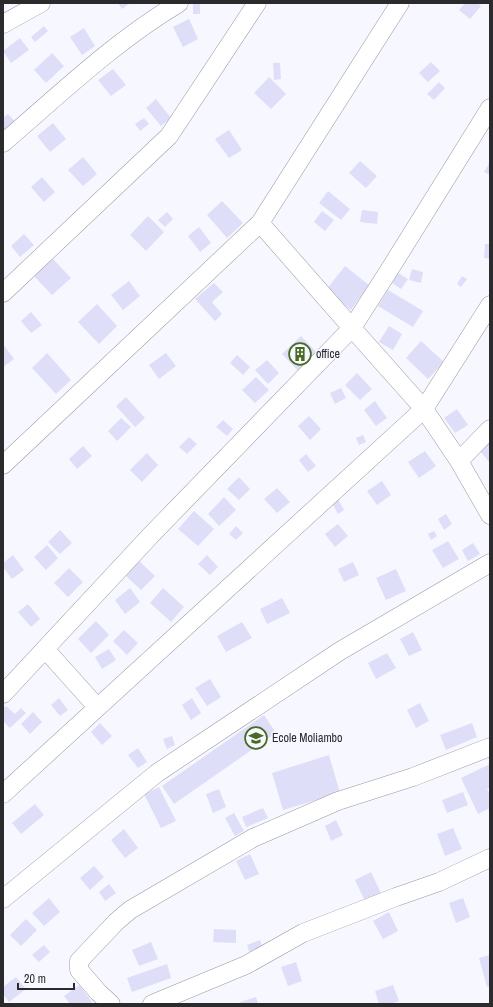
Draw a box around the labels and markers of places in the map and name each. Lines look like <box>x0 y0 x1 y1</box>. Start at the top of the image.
building icon: office <box>287 341 313 367</box>
place label: office <box>316 346 340 362</box>
school or university icon: Ecole Moliambo <box>243 725 269 751</box>
place label: Ecole Moliambo <box>272 730 343 746</box>

